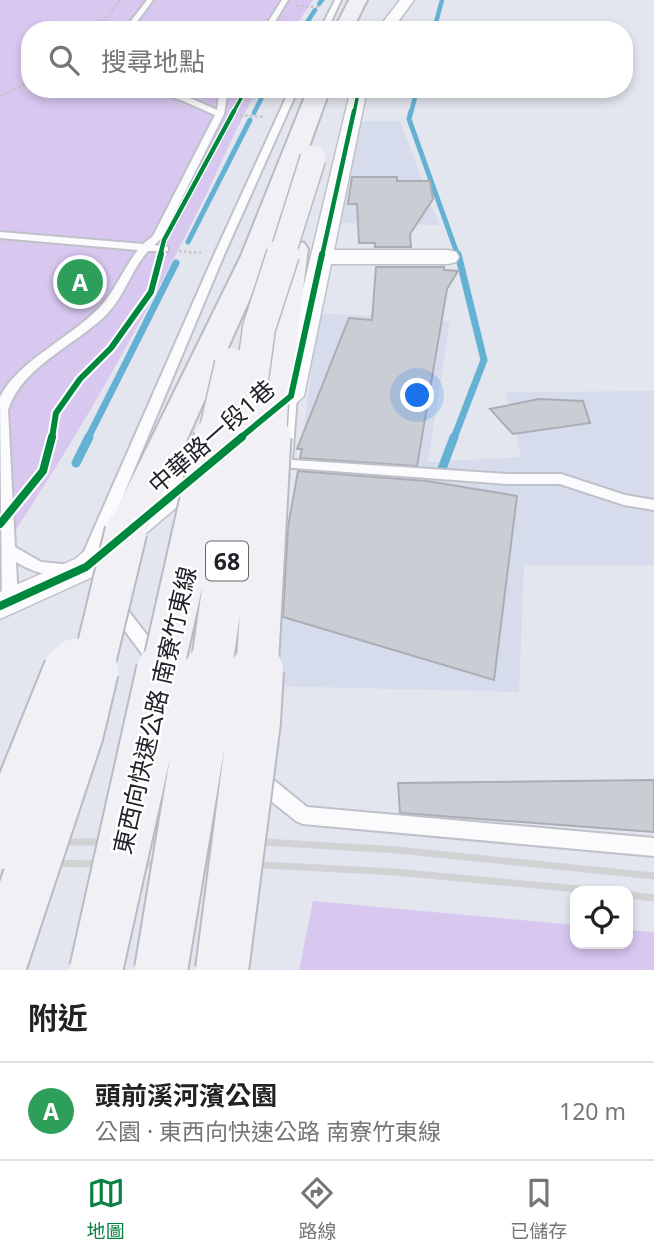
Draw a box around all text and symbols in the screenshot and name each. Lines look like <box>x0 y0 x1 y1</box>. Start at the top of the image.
search box <box>21 21 633 98</box>
icon: search <box>45 41 83 79</box>
text: 搜尋地點 <box>101 43 205 79</box>
pin: A <box>57 256 103 308</box>
street label: 中華路一段1巷 <box>141 372 281 500</box>
your location <box>400 378 434 412</box>
road number: 68 <box>206 541 248 580</box>
street label: 東西向快速公路 南寮竹東線 <box>105 563 203 857</box>
map controls <box>570 886 633 949</box>
button: locate <box>570 886 633 949</box>
text: 附近 <box>28 997 88 1038</box>
text: 頭前溪河濱公園 <box>95 1077 277 1113</box>
text: A <box>43 1095 59 1127</box>
text: 120 m <box>559 1095 626 1127</box>
text: 公園 · 東西向快速公路 南寮竹東線 <box>95 1115 441 1147</box>
tab: 地圖 <box>87 1174 125 1244</box>
tab: 路線 <box>298 1174 336 1244</box>
tab: 已儲存 <box>510 1174 567 1244</box>

